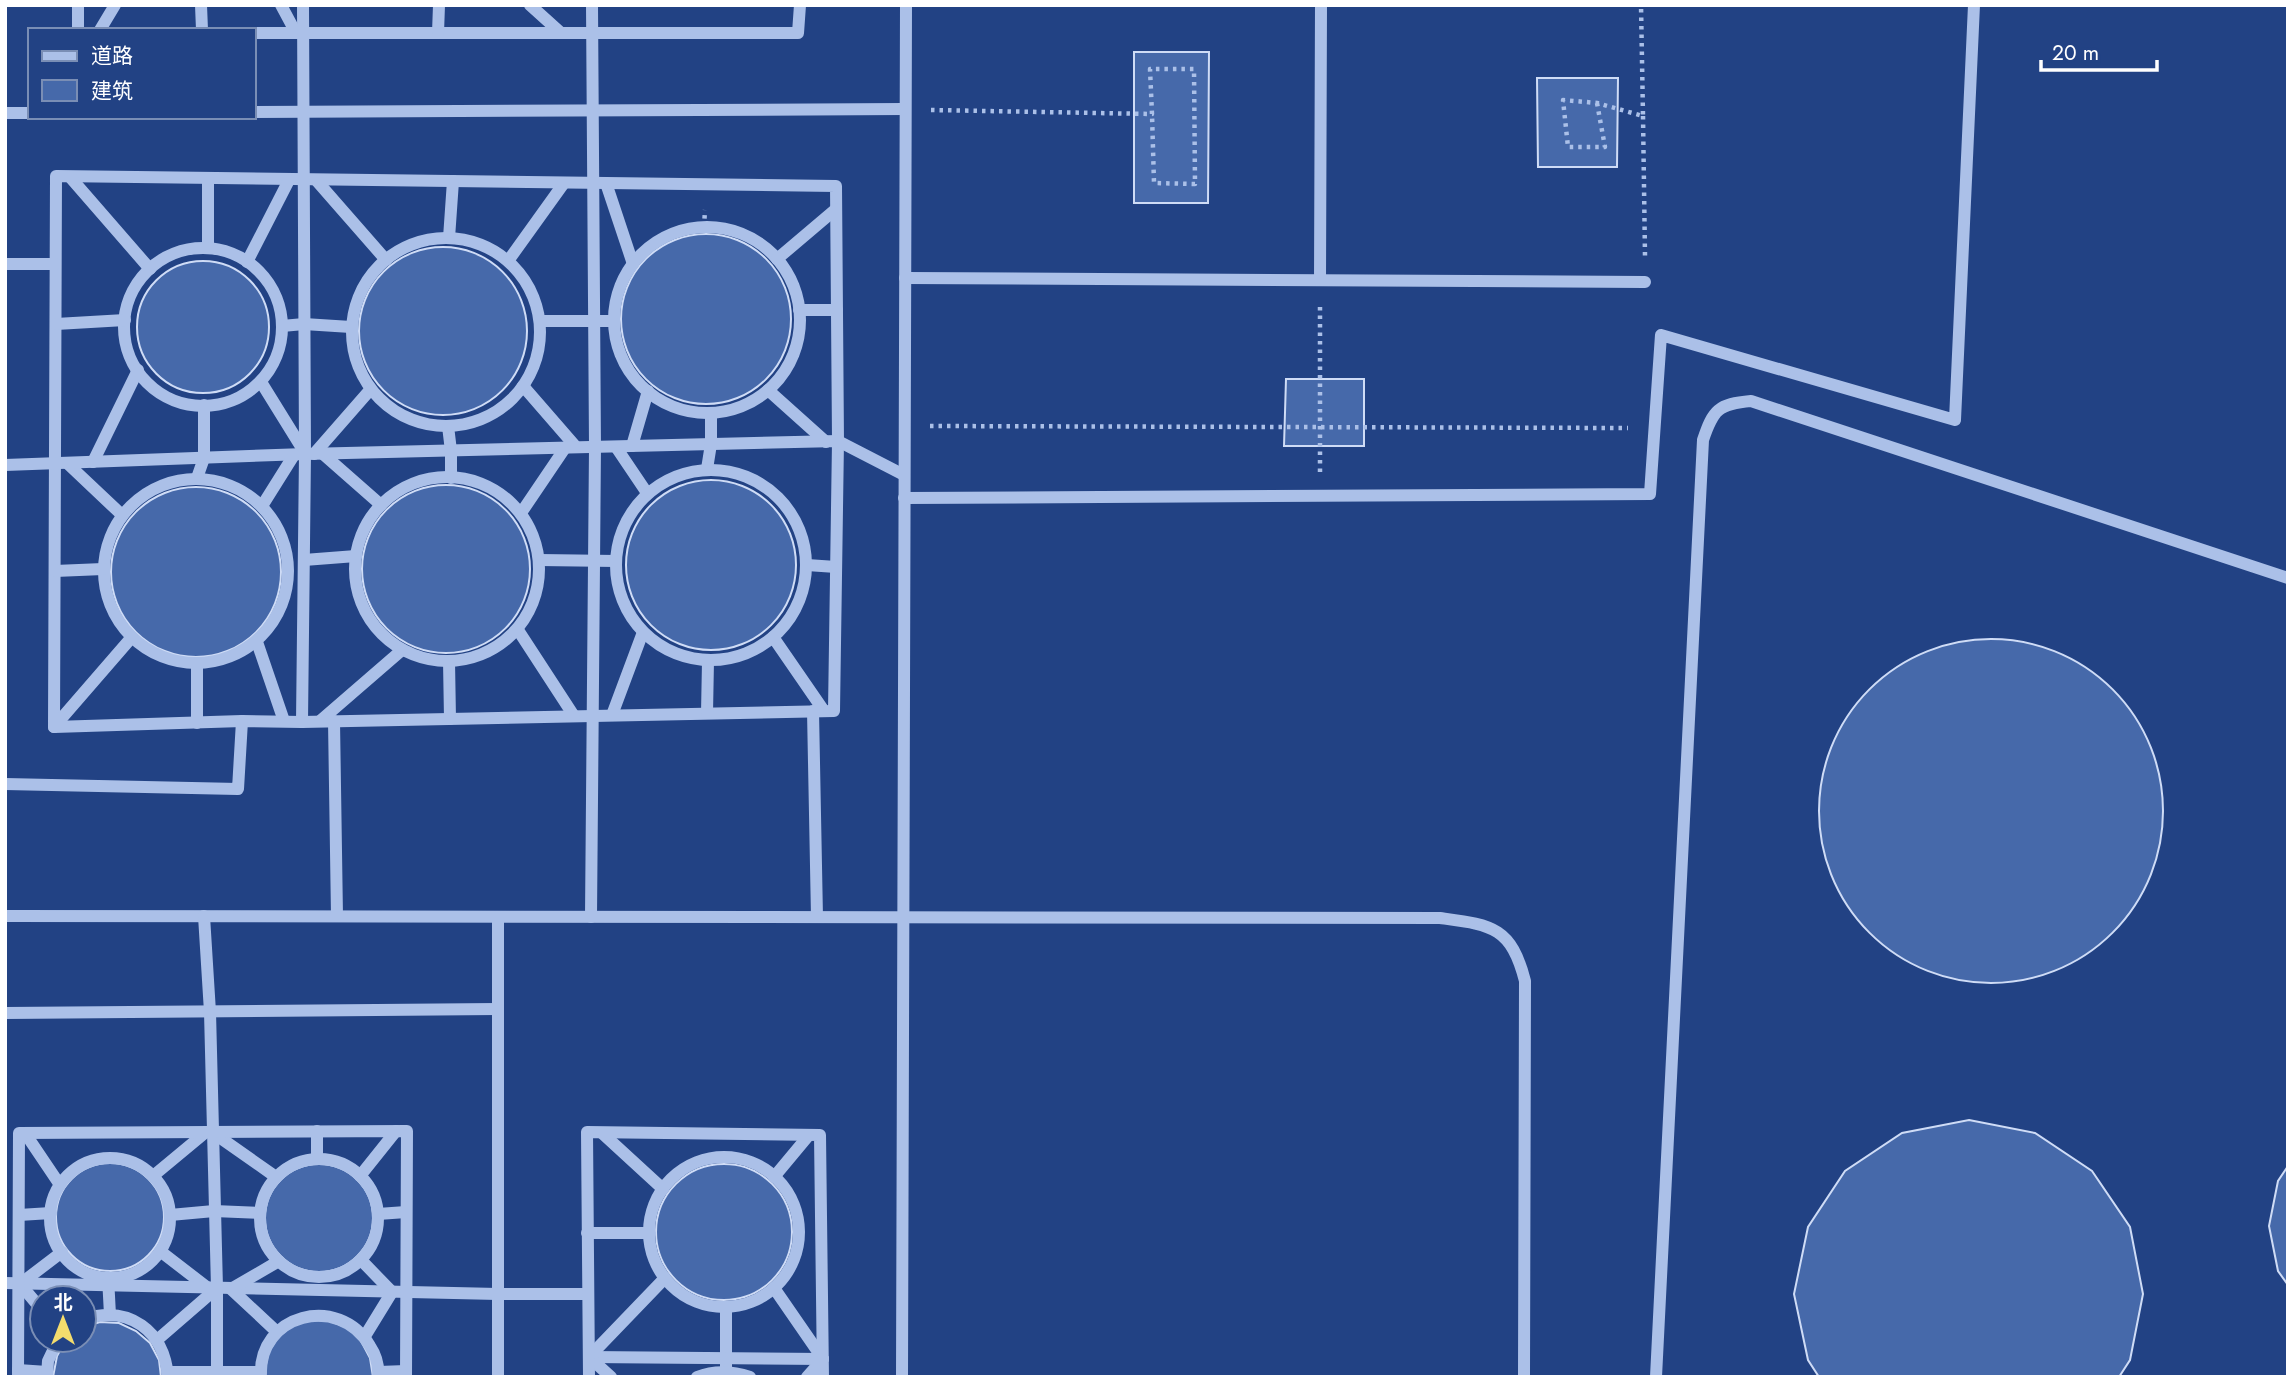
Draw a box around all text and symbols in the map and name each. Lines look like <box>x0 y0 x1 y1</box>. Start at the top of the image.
legend <box>28 28 256 119</box>
scale bar <box>2041 28 2156 72</box>
text: 20 m <box>2052 38 2099 68</box>
text: 道路 <box>91 41 133 71</box>
text: 建筑 <box>91 76 133 106</box>
north arrow <box>28 1284 98 1354</box>
text: 北 <box>53 1289 73 1316</box>

